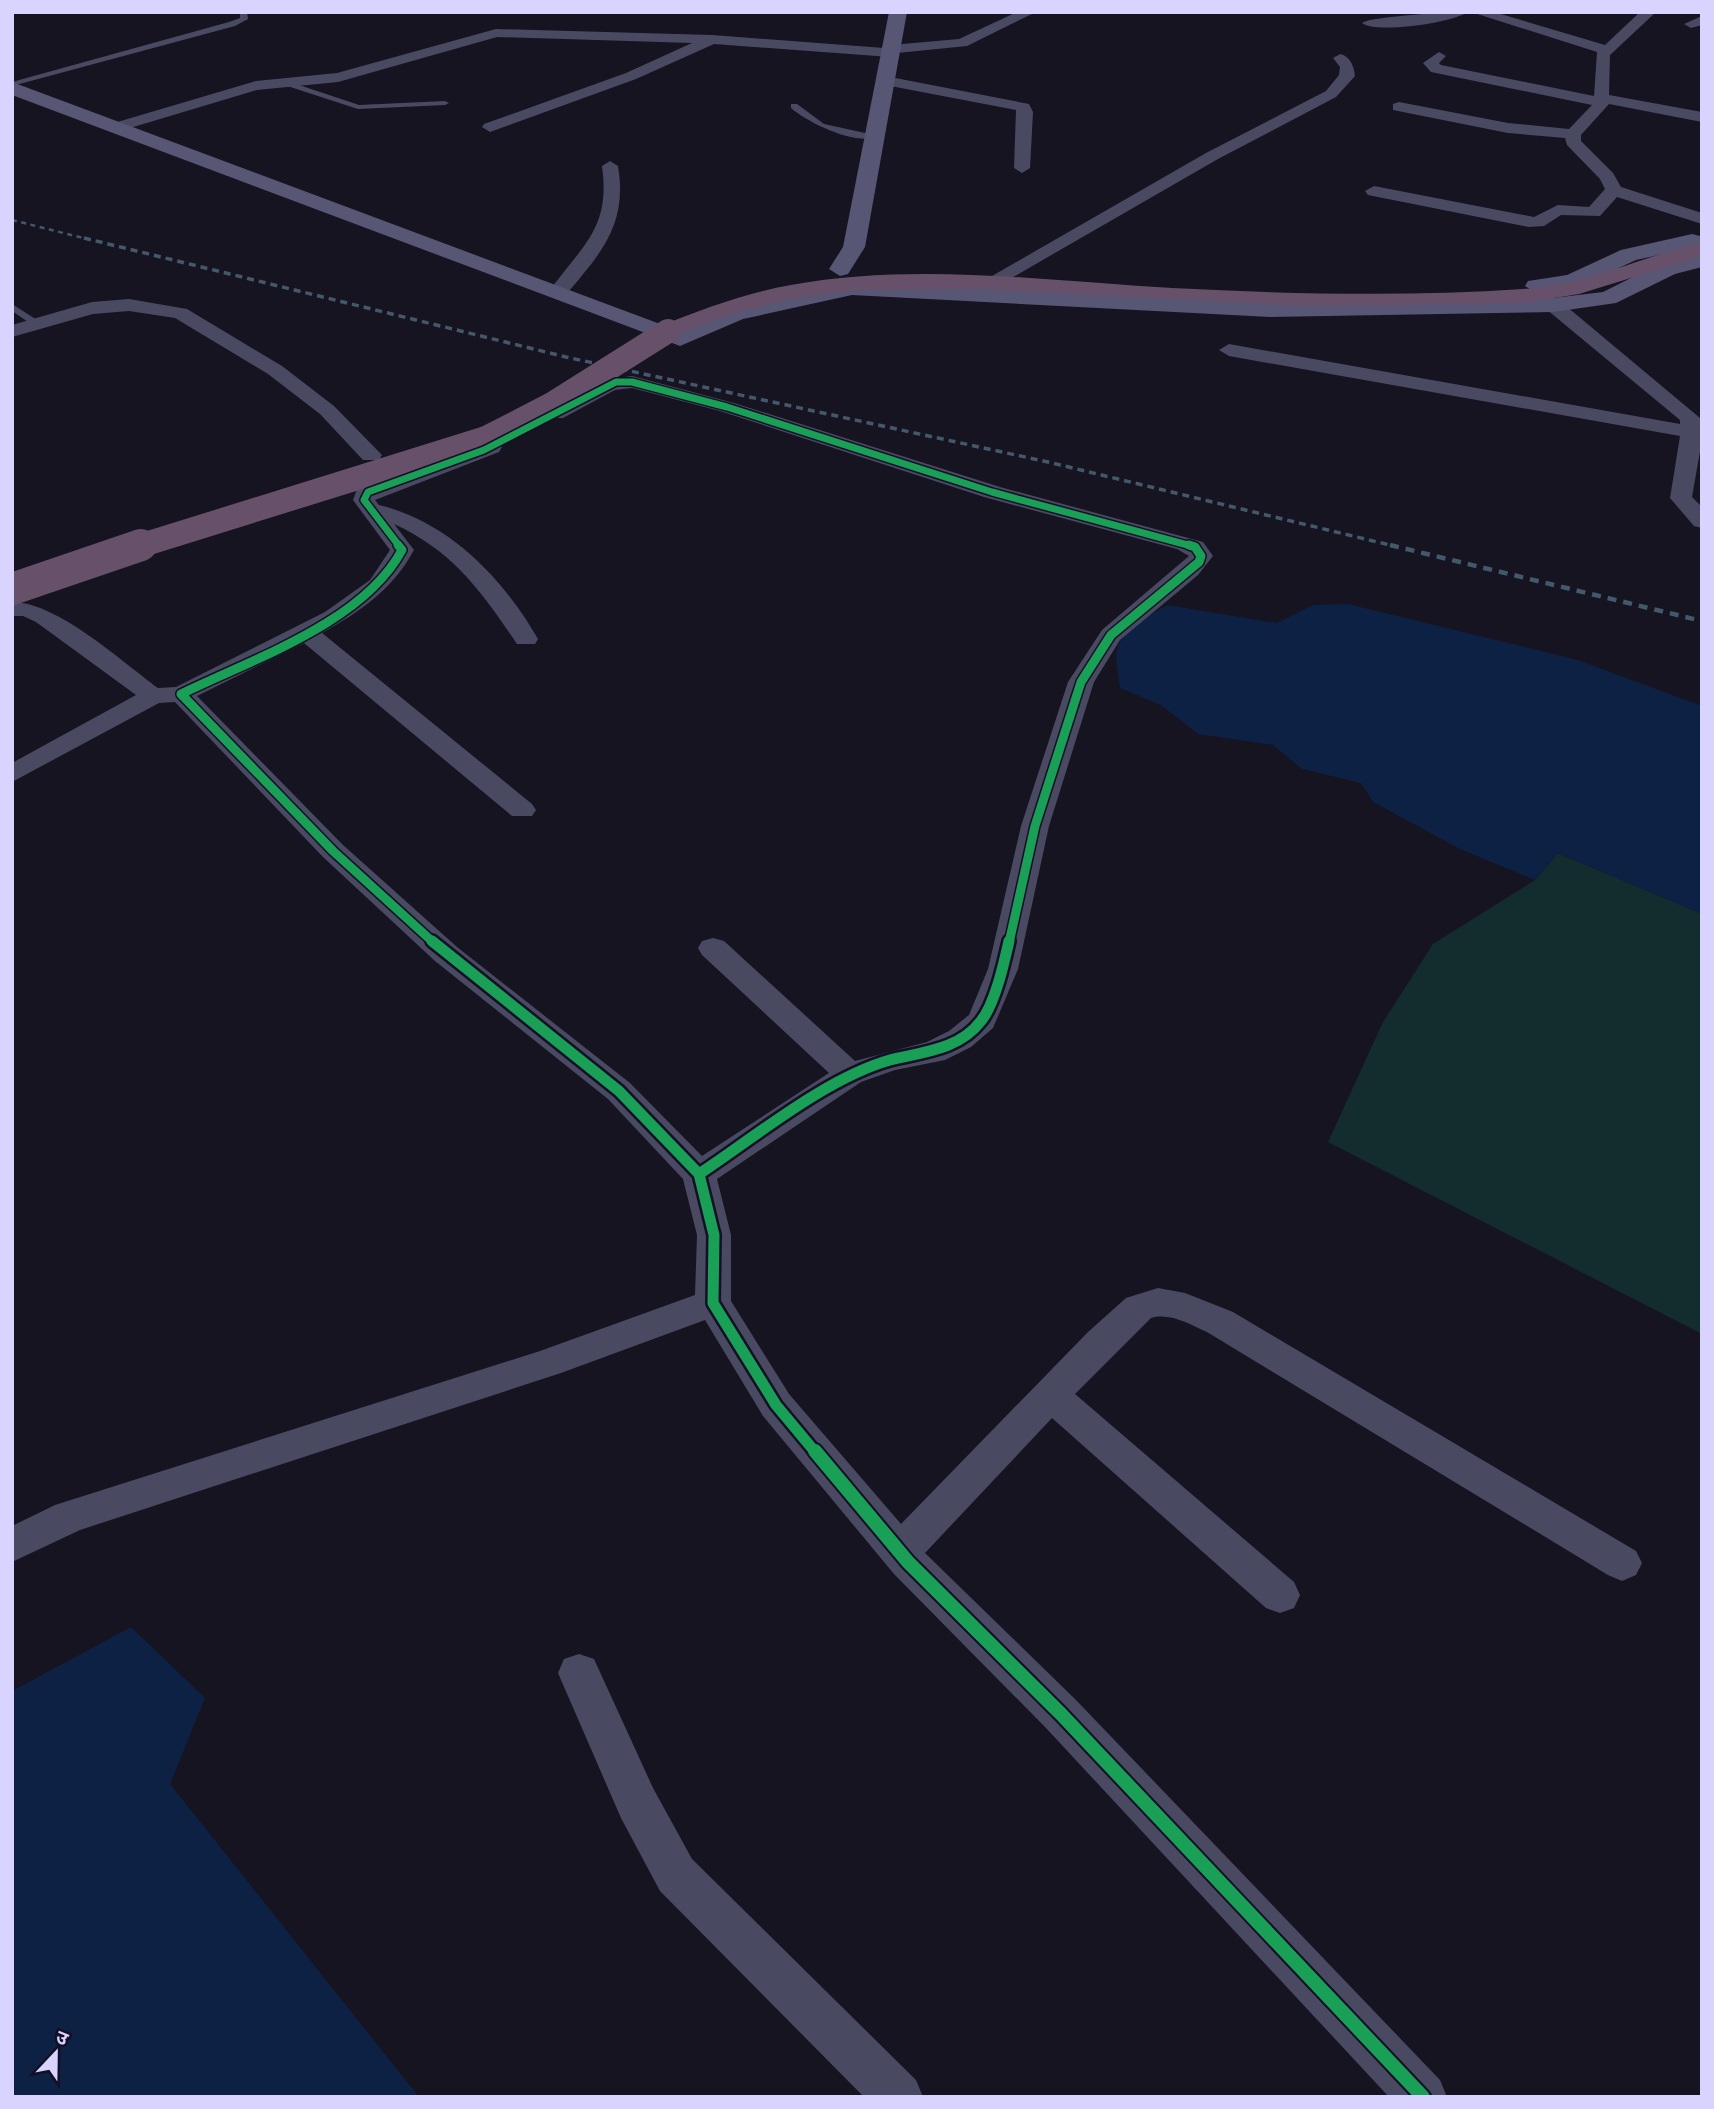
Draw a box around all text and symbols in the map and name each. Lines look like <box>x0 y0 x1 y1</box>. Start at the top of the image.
north arrow <box>21 2018 91 2088</box>
text: उ <box>52 2026 72 2053</box>

